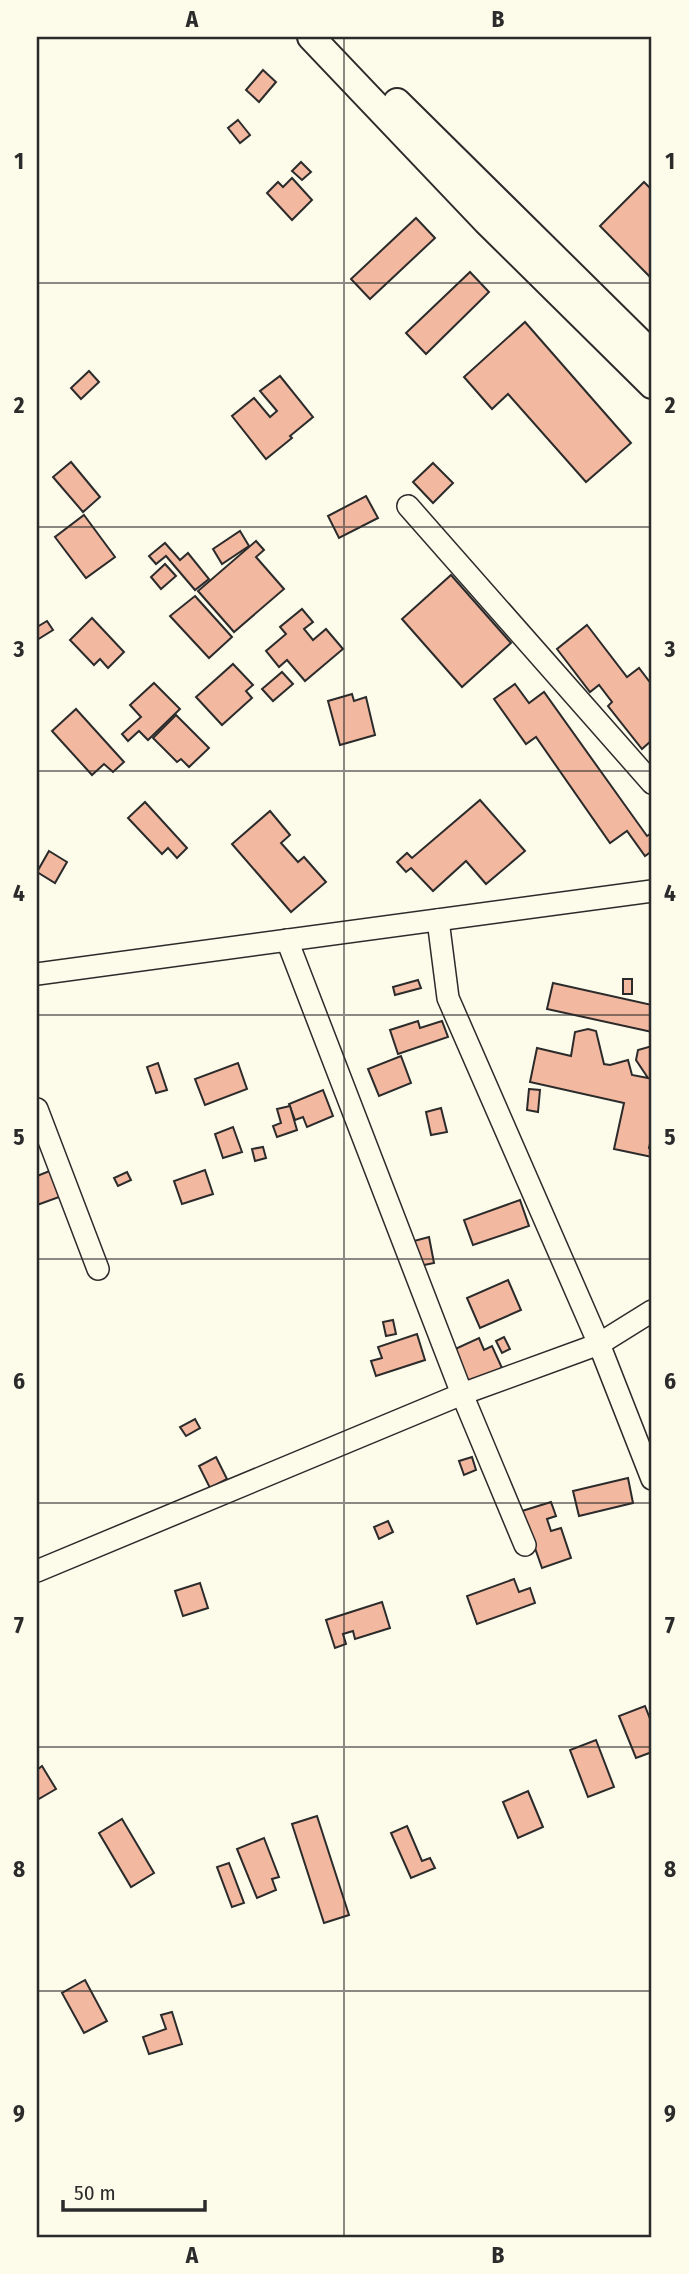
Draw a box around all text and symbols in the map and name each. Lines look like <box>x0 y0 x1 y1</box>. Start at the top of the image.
text: A <box>185 5 199 33</box>
text: B <box>492 5 505 33</box>
text: 1 <box>14 147 24 175</box>
text: 1 <box>665 147 675 175</box>
text: 2 <box>13 391 25 419</box>
text: 2 <box>664 391 676 419</box>
text: 3 <box>13 635 25 663</box>
text: 3 <box>664 635 676 663</box>
text: 4 <box>13 879 25 907</box>
text: 4 <box>664 879 676 907</box>
text: 5 <box>13 1123 25 1151</box>
text: 5 <box>664 1123 676 1151</box>
text: 6 <box>13 1367 25 1395</box>
text: 6 <box>664 1367 676 1395</box>
text: 7 <box>14 1611 24 1639</box>
text: 7 <box>665 1611 675 1639</box>
text: 8 <box>13 1855 25 1883</box>
text: 8 <box>664 1855 676 1883</box>
text: 9 <box>13 2099 25 2127</box>
text: 9 <box>664 2099 676 2127</box>
scale bar <box>63 2169 205 2213</box>
text: 50 m <box>74 2180 116 2206</box>
text: A <box>185 2241 199 2269</box>
text: B <box>492 2241 505 2269</box>

